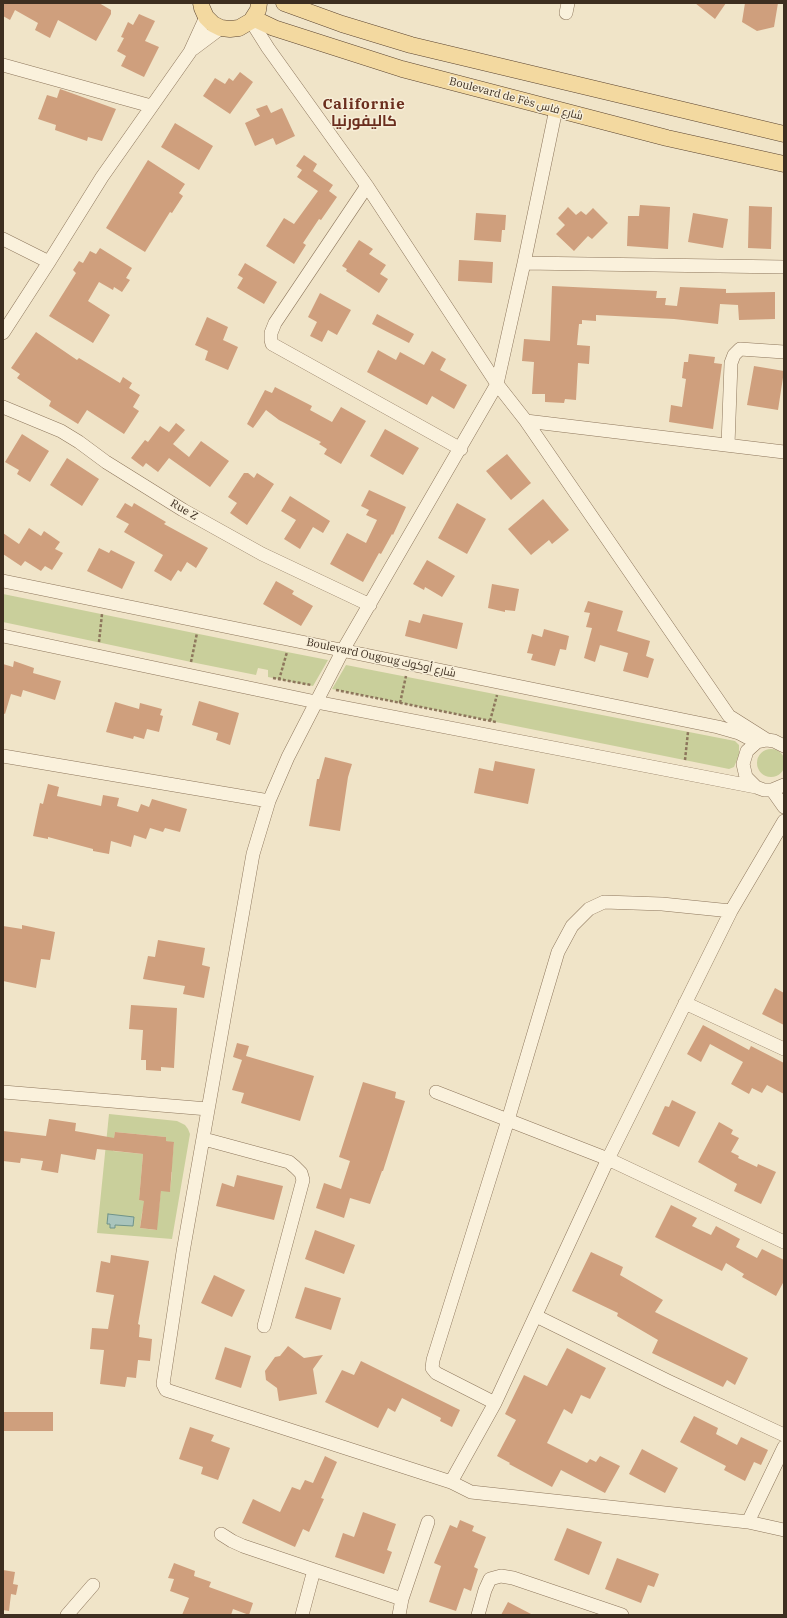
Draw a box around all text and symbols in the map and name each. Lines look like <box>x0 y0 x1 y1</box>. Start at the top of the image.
street label: Boulevard de Fès شارع فاس <box>448 75 584 123</box>
district label: Californie كاليفورنيا <box>322 96 406 131</box>
street label: Rue Z <box>168 497 200 523</box>
street label: Boulevard Ougoug شارع أوكوك <box>305 636 457 680</box>

